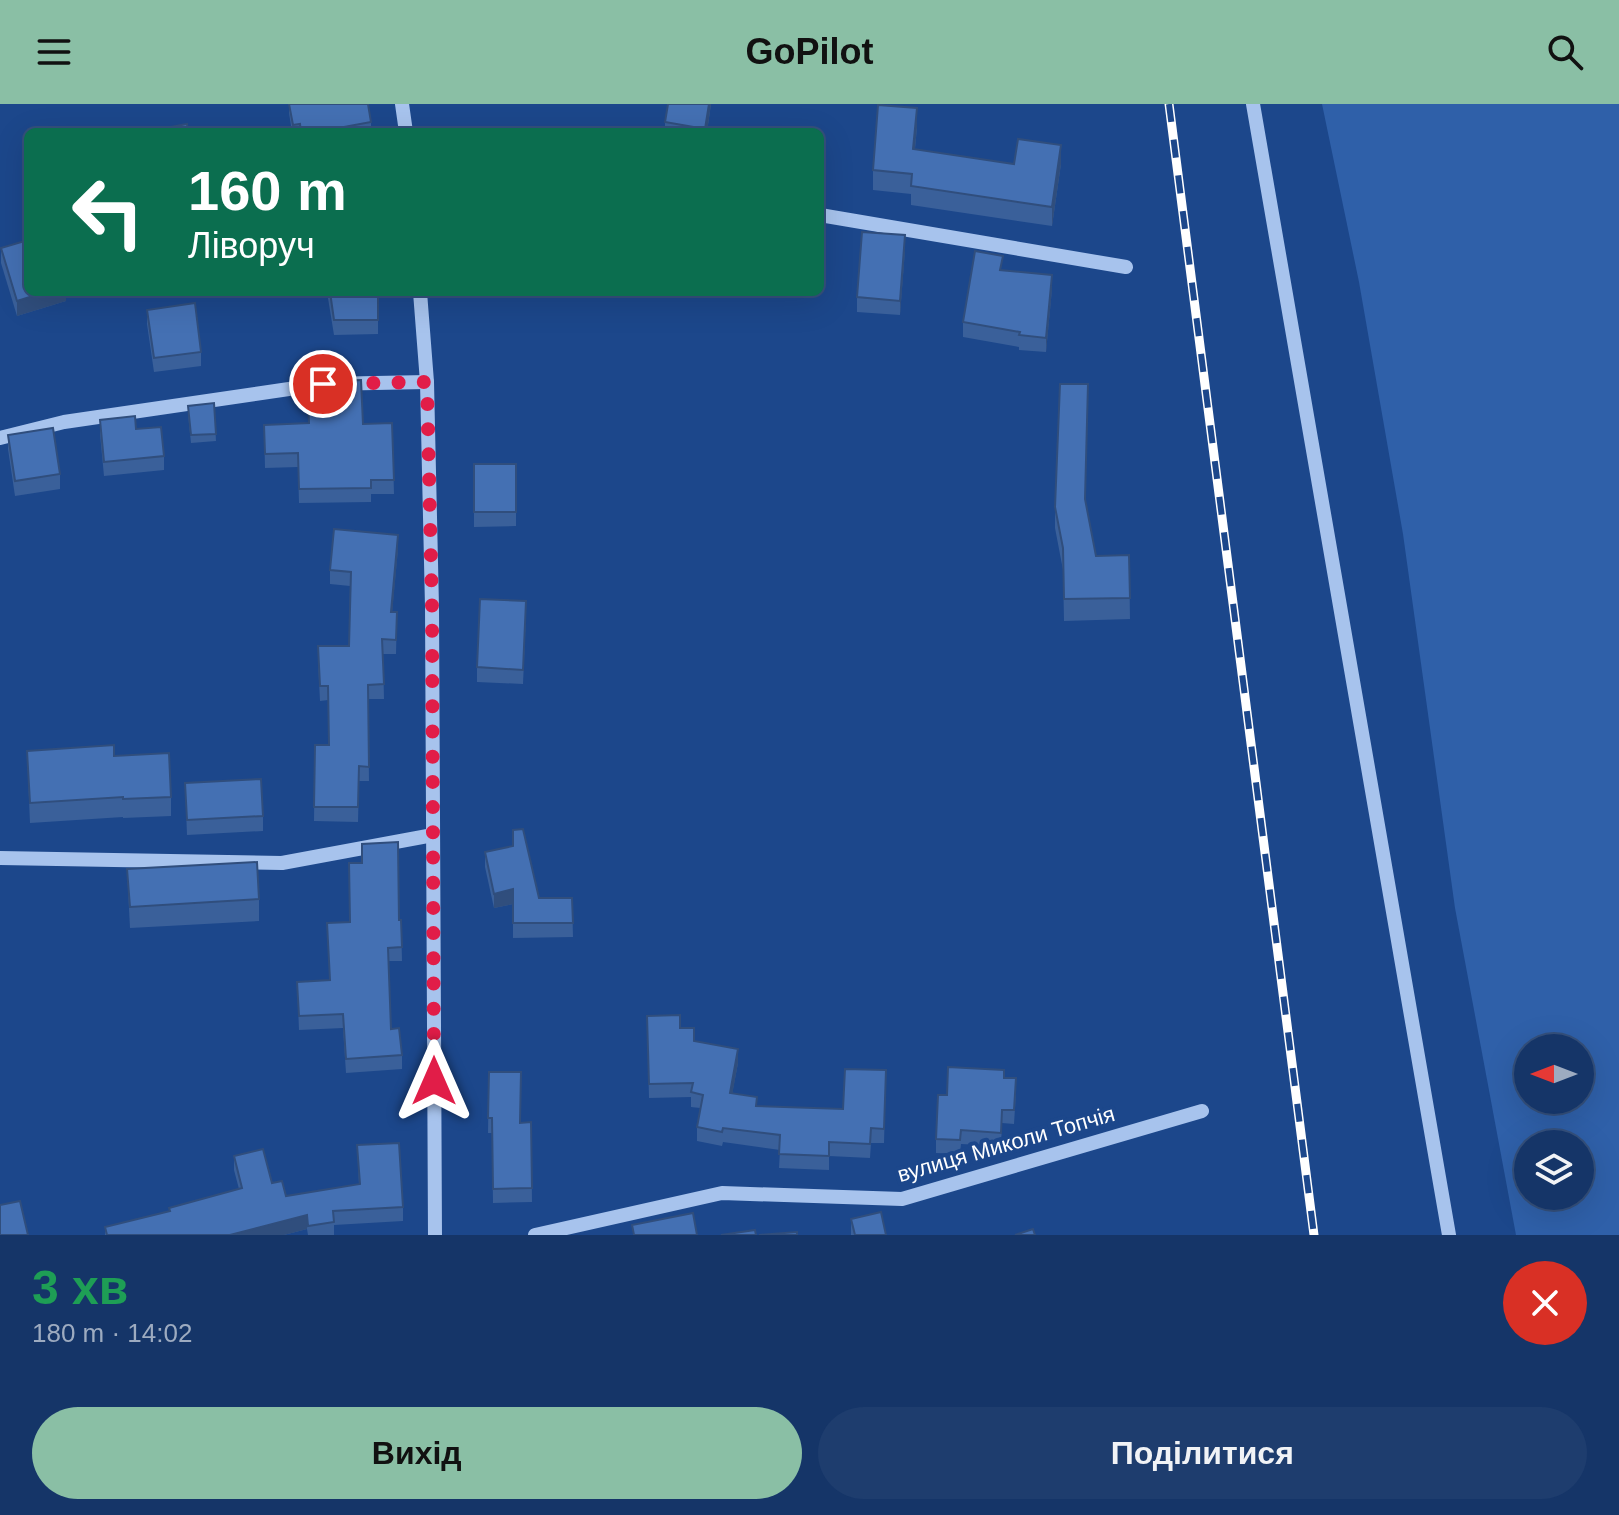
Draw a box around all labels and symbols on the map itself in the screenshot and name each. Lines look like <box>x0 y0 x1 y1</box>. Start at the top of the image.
pin <box>289 350 357 418</box>
north arrow <box>1514 1034 1594 1114</box>
position arrow <box>392 1039 476 1123</box>
street label: вулиця Миколи Топчія <box>894 1101 1118 1187</box>

